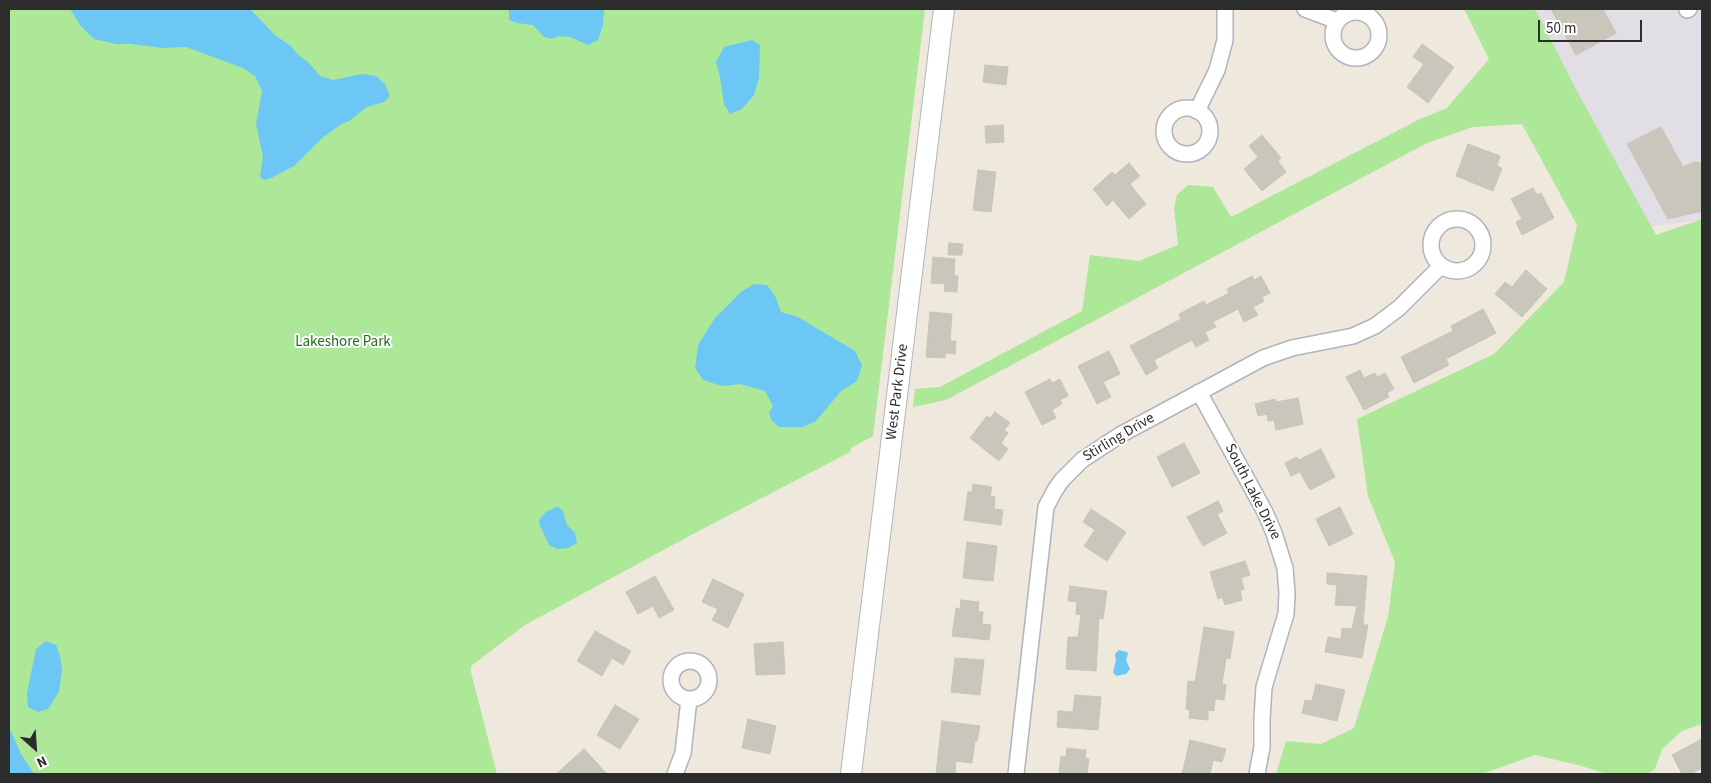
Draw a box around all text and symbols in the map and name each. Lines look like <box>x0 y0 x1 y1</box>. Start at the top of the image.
scale bar <box>1541 10 1645 42</box>
text: 50 m <box>1546 18 1576 39</box>
park label: Lakeshore Park <box>295 334 391 352</box>
street label: West Park Drive <box>883 343 913 441</box>
street label: Stirling Drive <box>1080 410 1158 466</box>
street label: South Lake Drive <box>1220 441 1284 543</box>
north arrow <box>10 723 60 773</box>
text: N <box>33 750 50 773</box>

